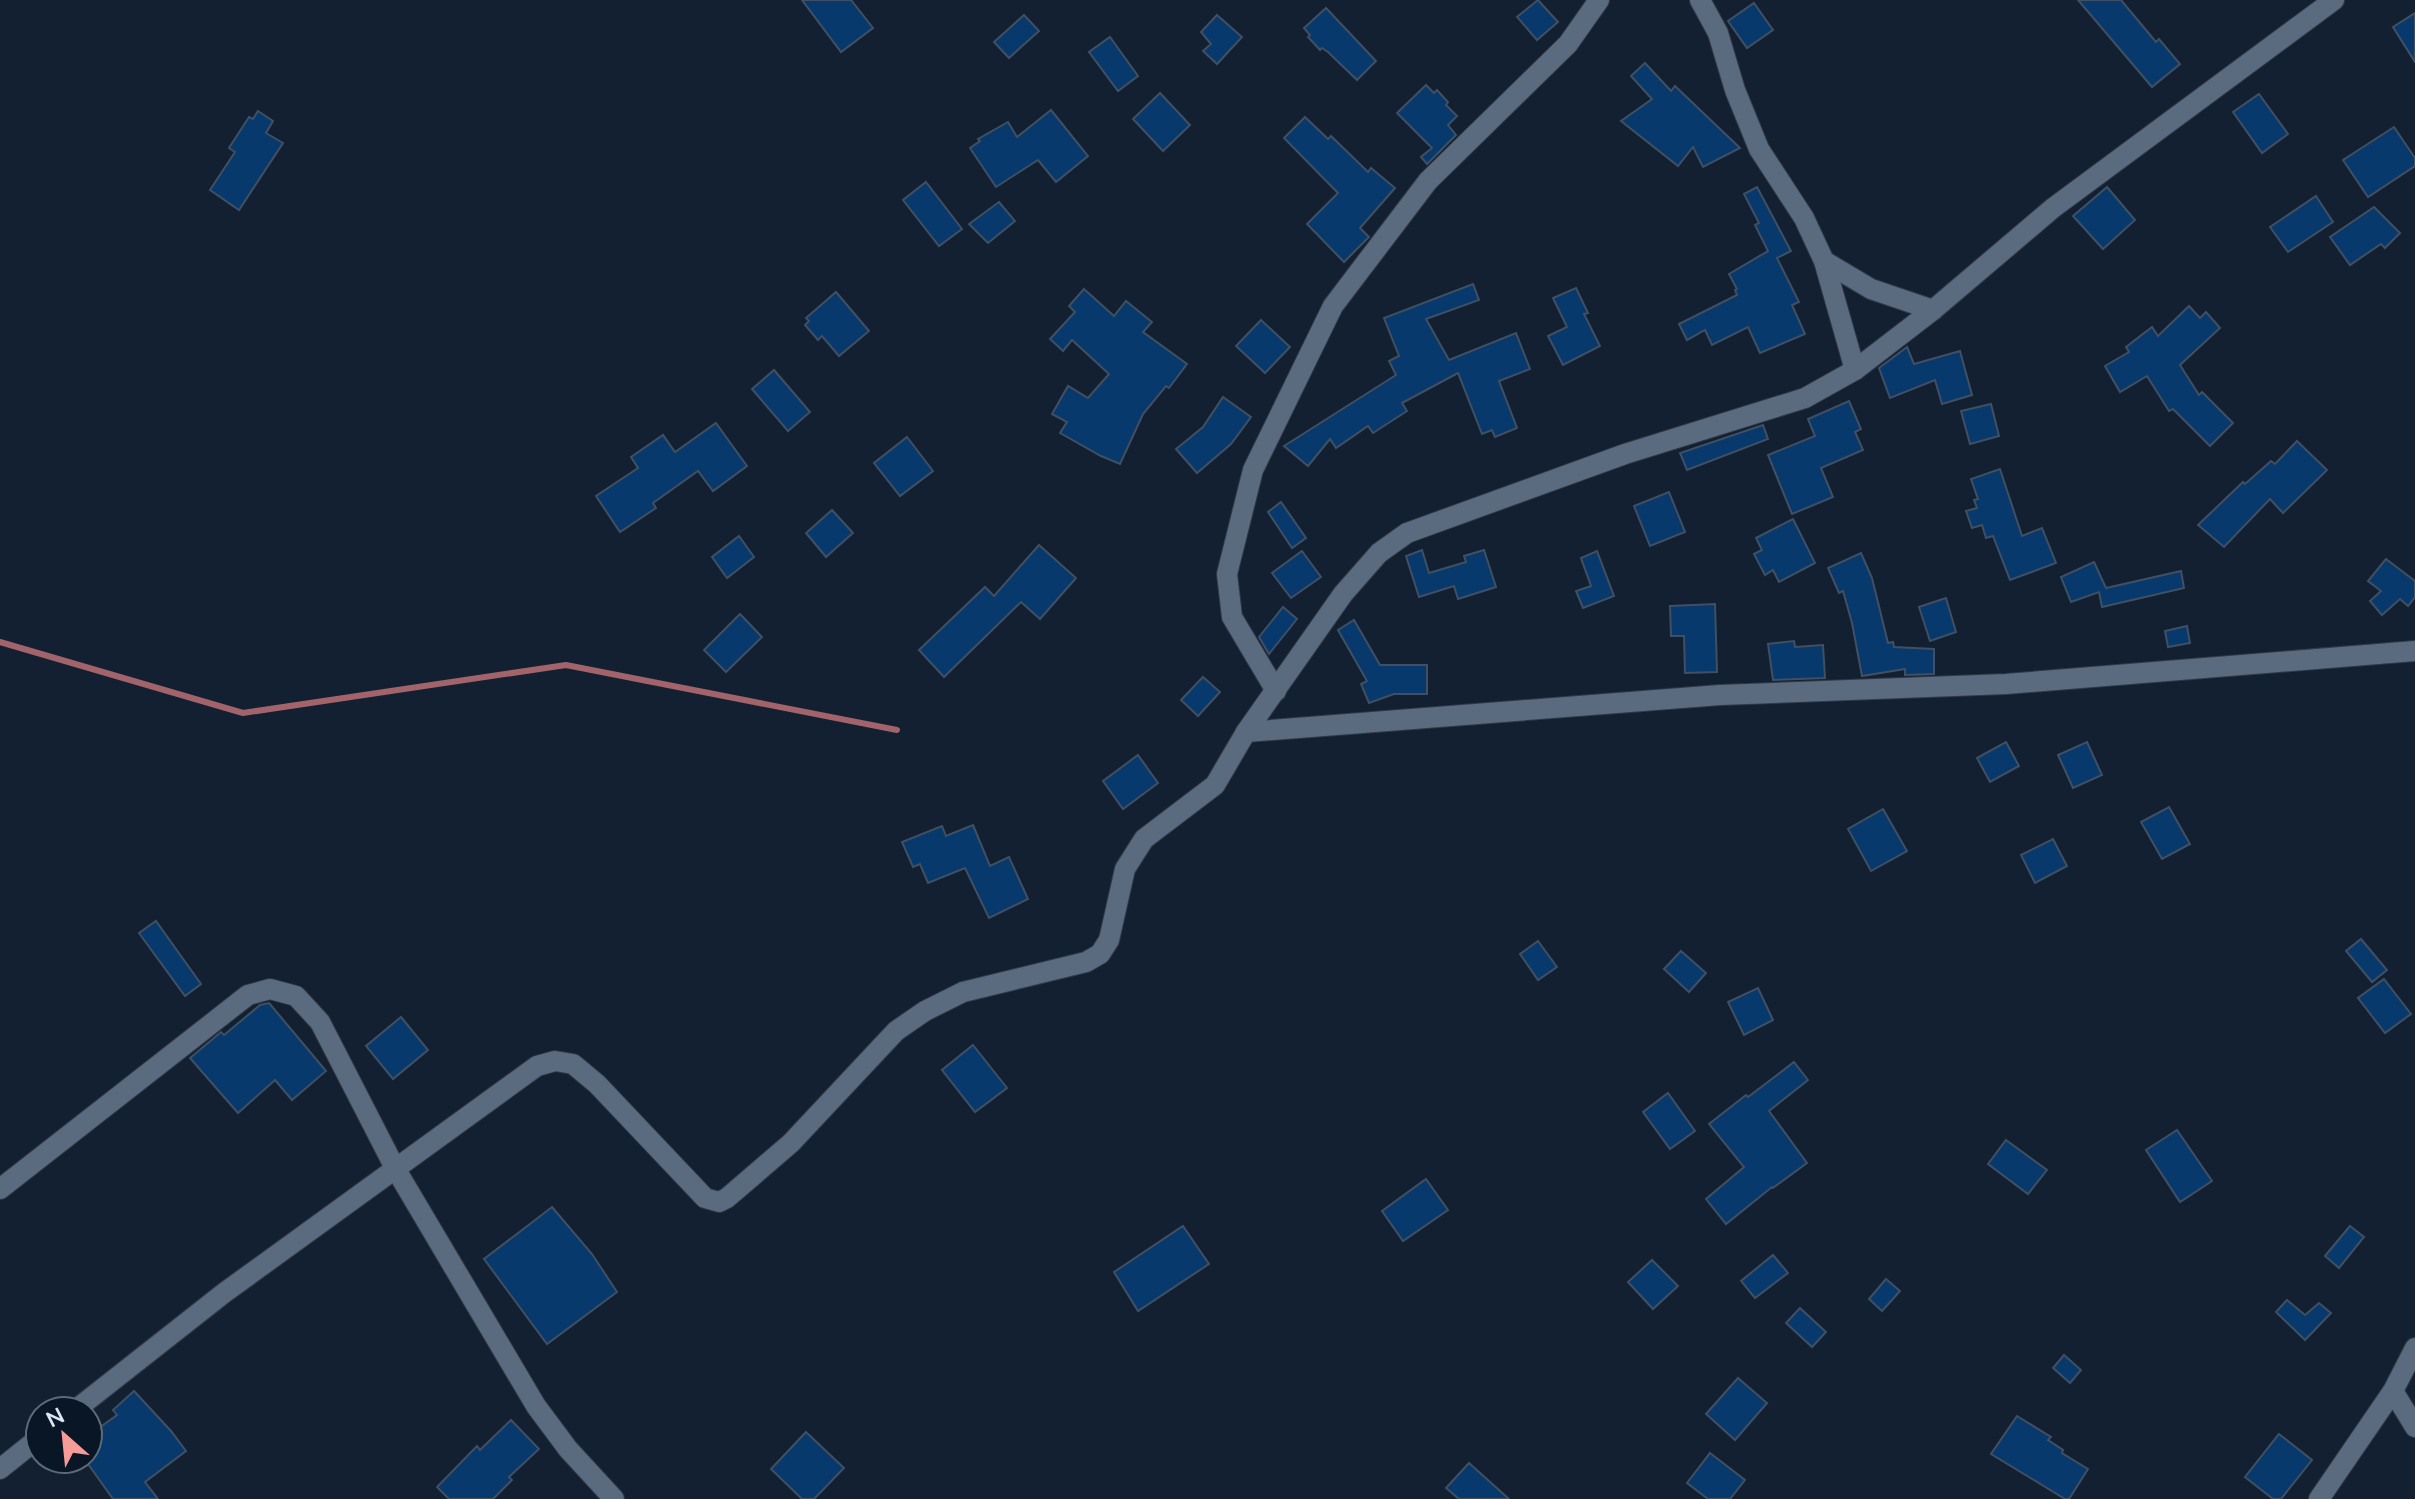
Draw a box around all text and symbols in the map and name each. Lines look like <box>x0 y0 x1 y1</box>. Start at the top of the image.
north arrow <box>24 1395 104 1475</box>
text: N <box>41 1401 69 1433</box>

